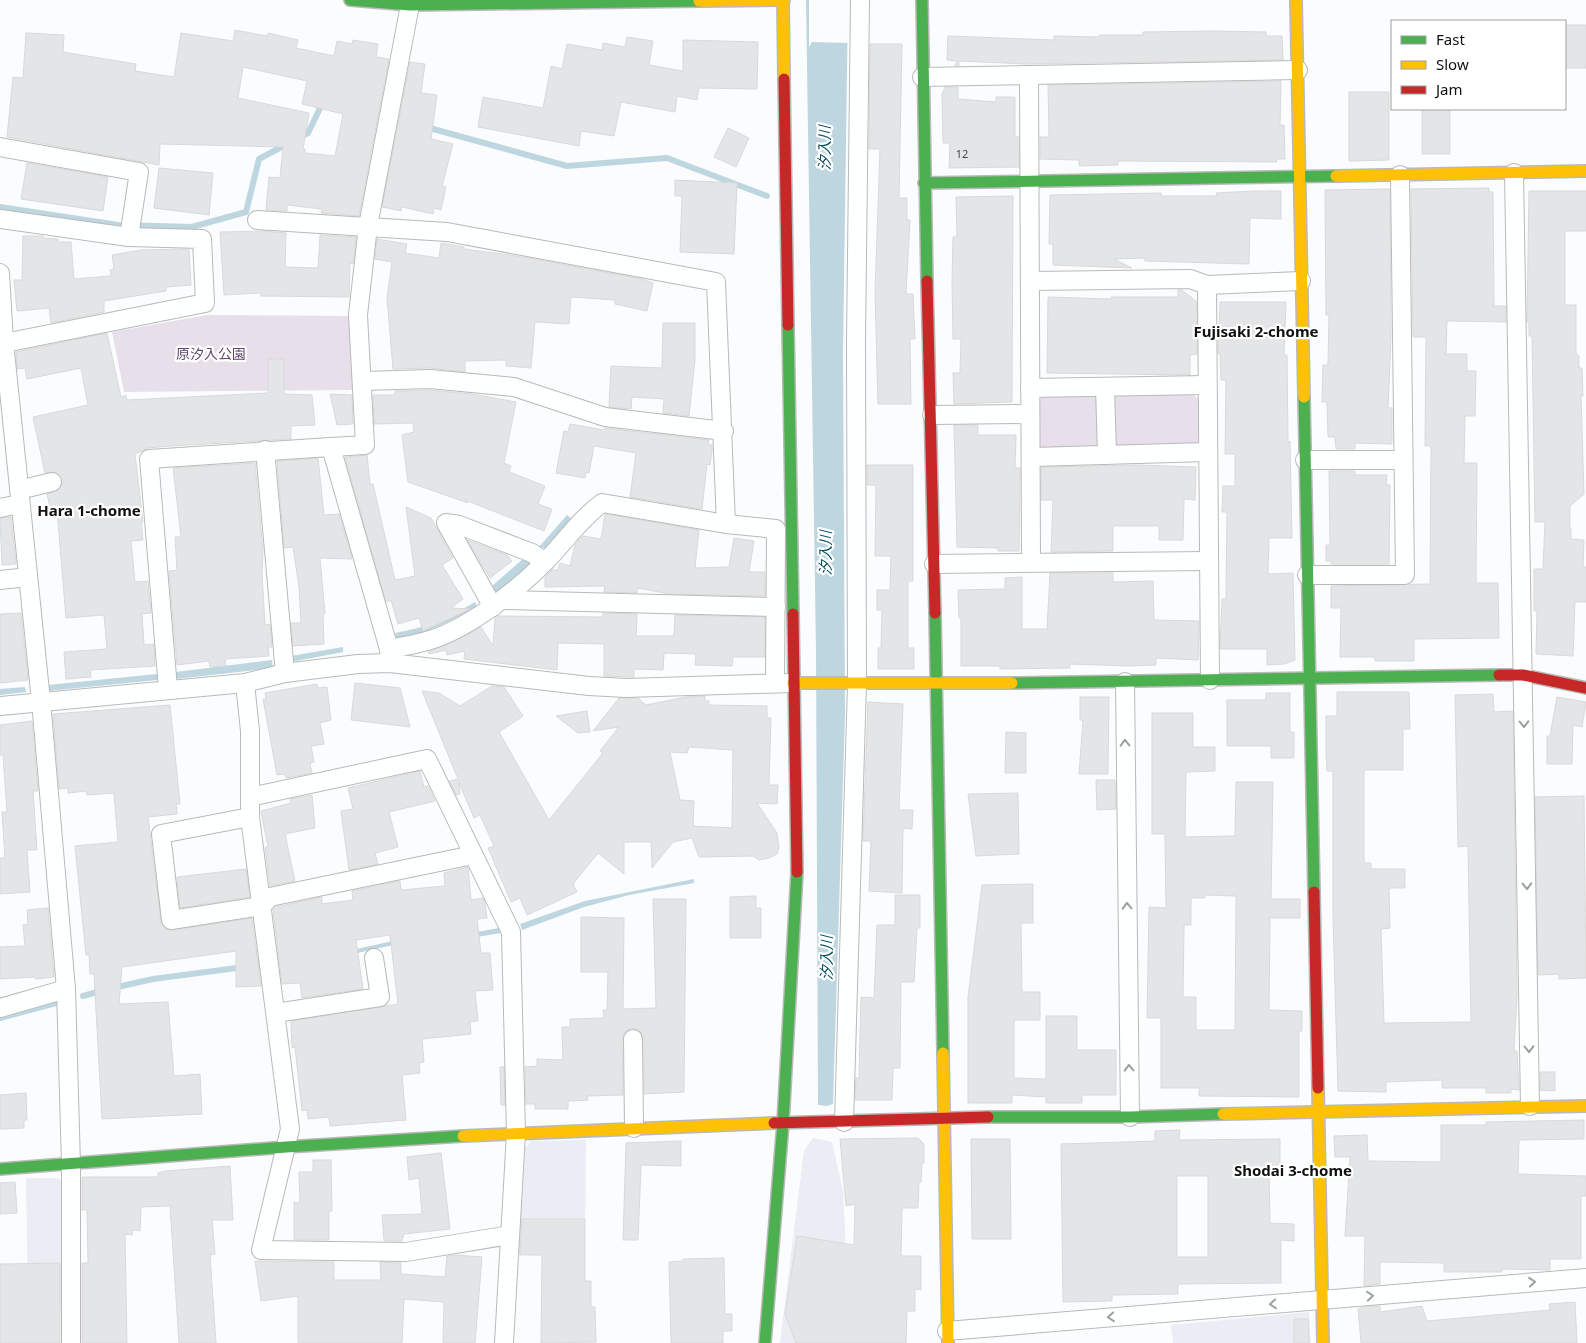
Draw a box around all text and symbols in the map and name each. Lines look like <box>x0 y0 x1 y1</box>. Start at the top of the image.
legend <box>1391 20 1566 110</box>
text: Fast <box>1436 29 1465 49</box>
text: Slow <box>1436 54 1469 74</box>
text: Jam <box>1434 79 1463 99</box>
water label: 汐入川 <box>814 124 834 171</box>
house number: 12 <box>956 146 968 161</box>
district label: Fujisaki 2-chome <box>1194 321 1319 341</box>
park label: 原汐入公園 <box>176 344 246 363</box>
district label: Hara 1-chome <box>37 500 141 520</box>
water label: 汐入川 <box>815 529 835 576</box>
one-way arrow <box>1519 720 1529 728</box>
one-way arrow <box>1120 739 1131 747</box>
one-way arrow <box>1522 883 1532 891</box>
one-way arrow <box>1122 902 1133 910</box>
water label: 汐入川 <box>816 934 836 981</box>
one-way arrow <box>1524 1045 1535 1053</box>
one-way arrow <box>1124 1064 1135 1072</box>
district label: Shodai 3-chome <box>1234 1160 1352 1180</box>
one-way arrow <box>1528 1277 1536 1288</box>
one-way arrow <box>1366 1290 1374 1301</box>
one-way arrow <box>1269 1298 1277 1309</box>
one-way arrow <box>1107 1311 1115 1322</box>

